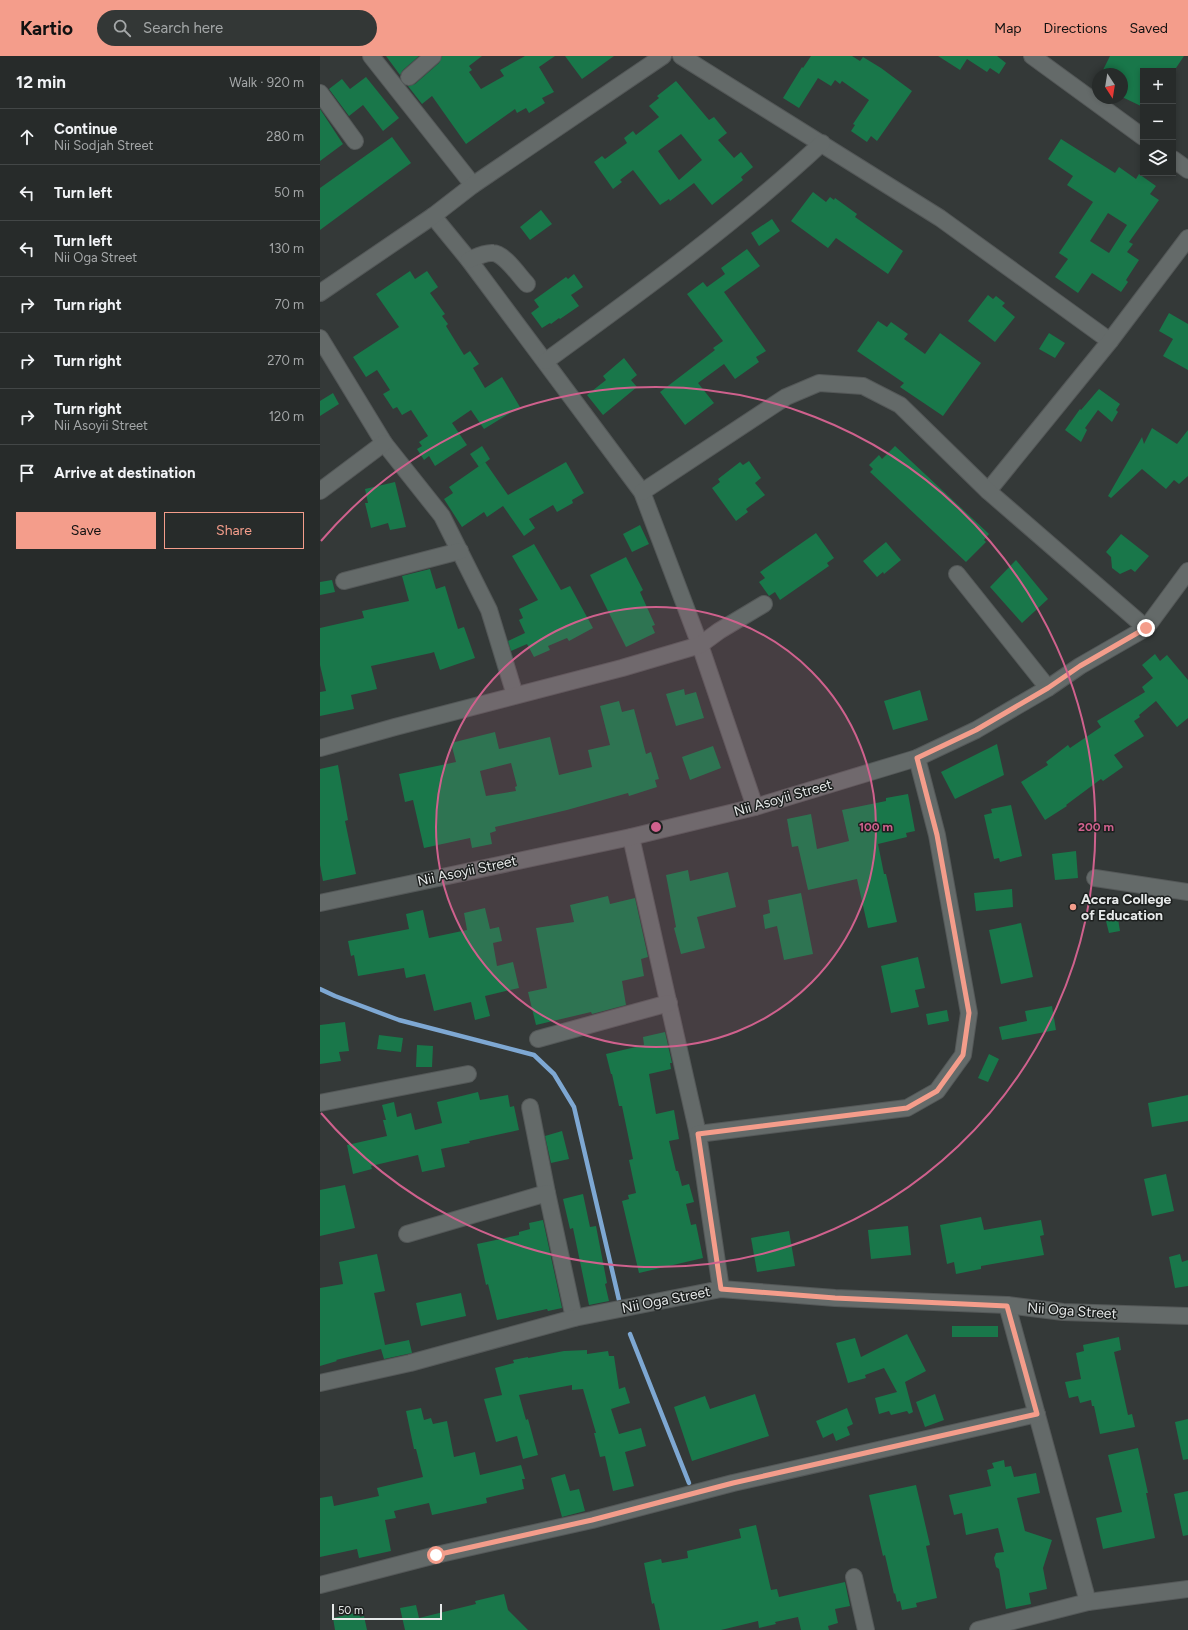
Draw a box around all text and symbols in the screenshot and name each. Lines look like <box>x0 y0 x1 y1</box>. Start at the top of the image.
search box <box>97 10 377 46</box>
text: Kartio <box>20 17 73 40</box>
icon: search <box>111 17 133 39</box>
text: Search here <box>143 19 223 37</box>
text: Map <box>994 20 1022 37</box>
text: Directions <box>1044 20 1107 37</box>
text: Saved <box>1129 20 1168 37</box>
north arrow <box>1092 68 1128 104</box>
map controls <box>1140 68 1176 176</box>
button: + <box>1140 68 1176 104</box>
text: 12 min <box>16 72 66 92</box>
text: Walk · 920 m <box>229 75 304 90</box>
button: − <box>1140 104 1176 140</box>
text: Continue <box>54 120 117 138</box>
icon: ahead <box>16 126 38 148</box>
text: 280 m <box>266 129 304 144</box>
text: Nii Sodjah Street <box>54 138 153 153</box>
button: layers <box>1140 140 1176 176</box>
icon: left <box>16 182 38 204</box>
text: Turn left <box>54 184 112 202</box>
text: 50 m <box>274 185 304 200</box>
text: Turn left <box>54 232 112 250</box>
icon: left <box>16 238 38 260</box>
text: 130 m <box>269 241 304 256</box>
text: Nii Oga Street <box>54 250 137 265</box>
icon: right <box>16 294 38 316</box>
text: Turn right <box>54 296 122 314</box>
text: 70 m <box>274 297 304 312</box>
icon: right <box>16 350 38 372</box>
text: Turn right <box>54 352 122 370</box>
text: 270 m <box>267 353 304 368</box>
text: Turn right <box>54 400 122 418</box>
icon: right <box>16 406 38 428</box>
text: 120 m <box>269 409 304 424</box>
text: Nii Asoyii Street <box>54 418 148 433</box>
icon: arrive <box>16 462 38 484</box>
text: Arrive at destination <box>54 464 195 482</box>
button: Save <box>16 512 156 549</box>
button: Share <box>164 512 304 549</box>
route end <box>1137 619 1155 637</box>
street label: Nii Asoyii Street <box>732 776 834 820</box>
centre of rings <box>649 820 663 834</box>
text: 100 m <box>859 820 893 834</box>
text: 200 m <box>1078 820 1114 834</box>
street label: Nii Asoyii Street <box>416 852 518 890</box>
place label: Accra College of Education <box>1081 891 1172 924</box>
marker: Accra College of Education <box>1068 902 1078 912</box>
street label: Nii Oga Street <box>620 1283 712 1317</box>
street label: Nii Oga Street <box>1027 1299 1117 1323</box>
route start <box>427 1546 445 1564</box>
scale bar <box>332 1602 442 1621</box>
text: 50 m <box>338 1604 363 1617</box>

